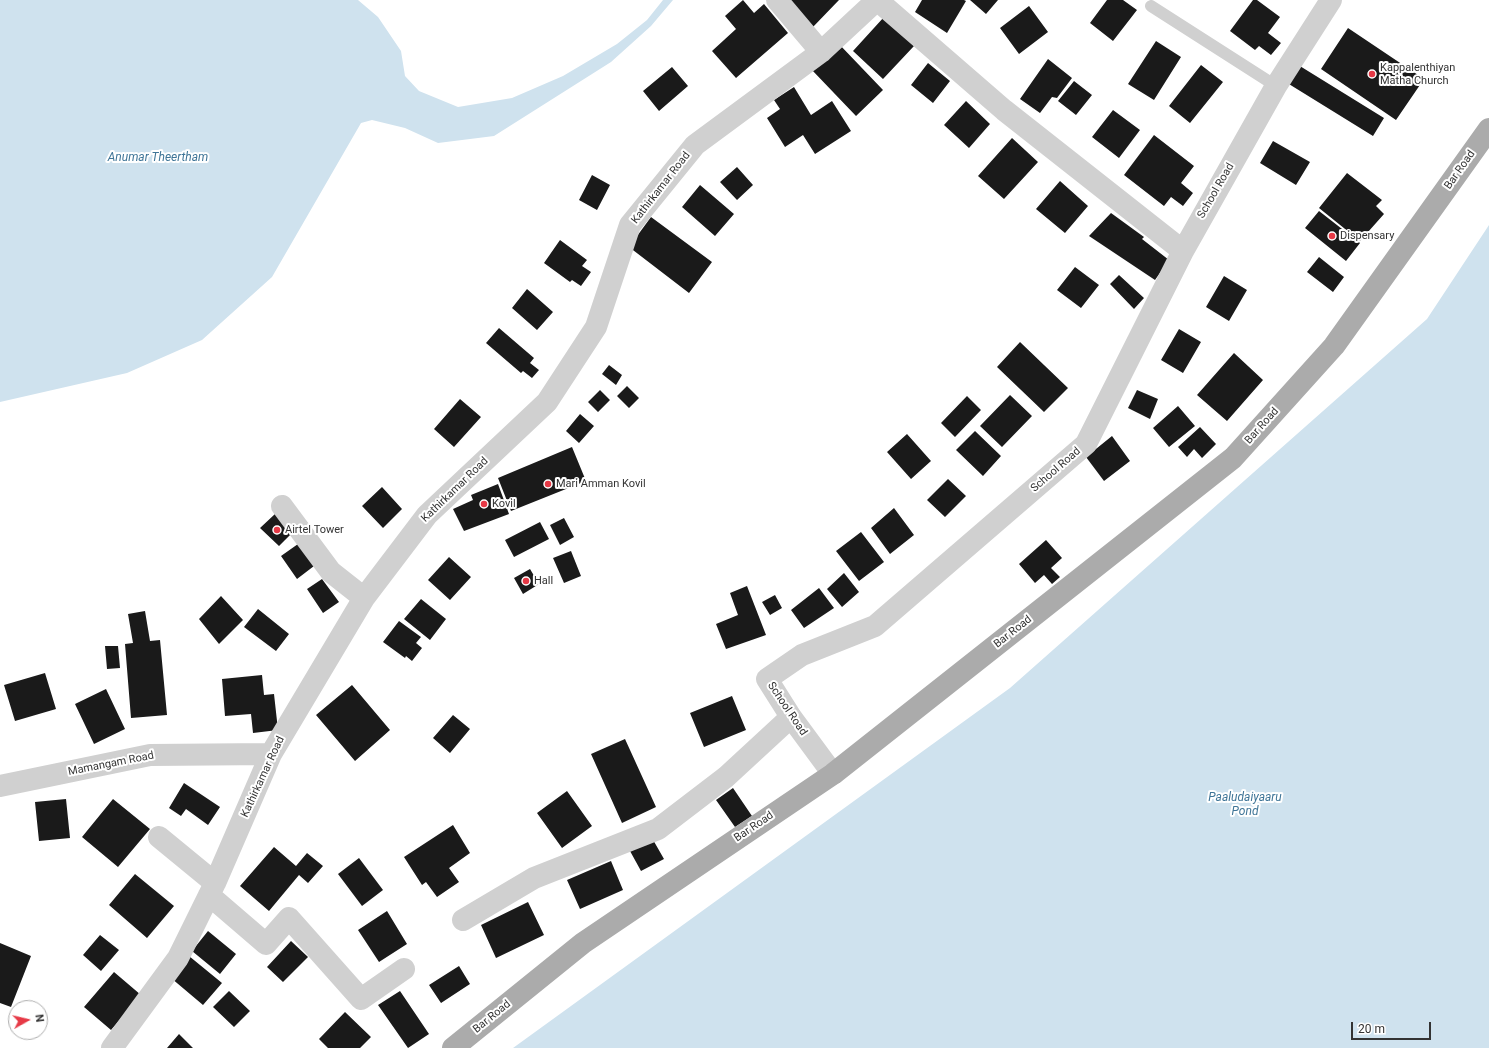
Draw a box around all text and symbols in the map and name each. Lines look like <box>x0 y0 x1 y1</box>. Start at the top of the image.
place label: Kappalenthiyan Matha Church <box>1380 61 1455 87</box>
marker: Kappalenthiyan Matha Church <box>1367 69 1377 79</box>
street label: Bar Road <box>1442 148 1478 192</box>
street label: Kathirkamar Road <box>629 149 693 227</box>
water label: Anumar Theertham <box>108 151 208 165</box>
street label: School Road <box>1195 161 1237 221</box>
place label: Dispensary <box>1340 229 1394 243</box>
marker: Dispensary <box>1327 231 1337 241</box>
street label: Bar Road <box>1242 405 1282 447</box>
street label: School Road <box>1028 445 1084 495</box>
street label: Kathirkamar Road <box>419 455 491 525</box>
place label: Mari Amman Kovil <box>556 477 646 491</box>
marker: Mari Amman Kovil <box>543 479 553 489</box>
place label: Kovil <box>492 497 516 511</box>
marker: Kovil <box>479 499 489 509</box>
place label: Airtel Tower <box>285 523 344 537</box>
marker: Airtel Tower <box>272 525 282 535</box>
place label: Hall <box>534 574 553 588</box>
marker: Hall <box>521 576 531 586</box>
street label: Bar Road <box>991 613 1035 651</box>
street label: School Road <box>764 680 810 738</box>
street label: Kathirkamar Road <box>238 734 288 820</box>
street label: Mamangam Road <box>67 749 155 779</box>
water label: Paaludaiyaaru Pond <box>1208 791 1282 819</box>
street label: Bar Road <box>732 809 776 845</box>
street label: Bar Road <box>471 998 513 1036</box>
north arrow <box>8 1000 48 1040</box>
text: N <box>32 1014 46 1023</box>
scale bar <box>1353 1014 1433 1040</box>
text: 20 m <box>1358 1022 1385 1036</box>

